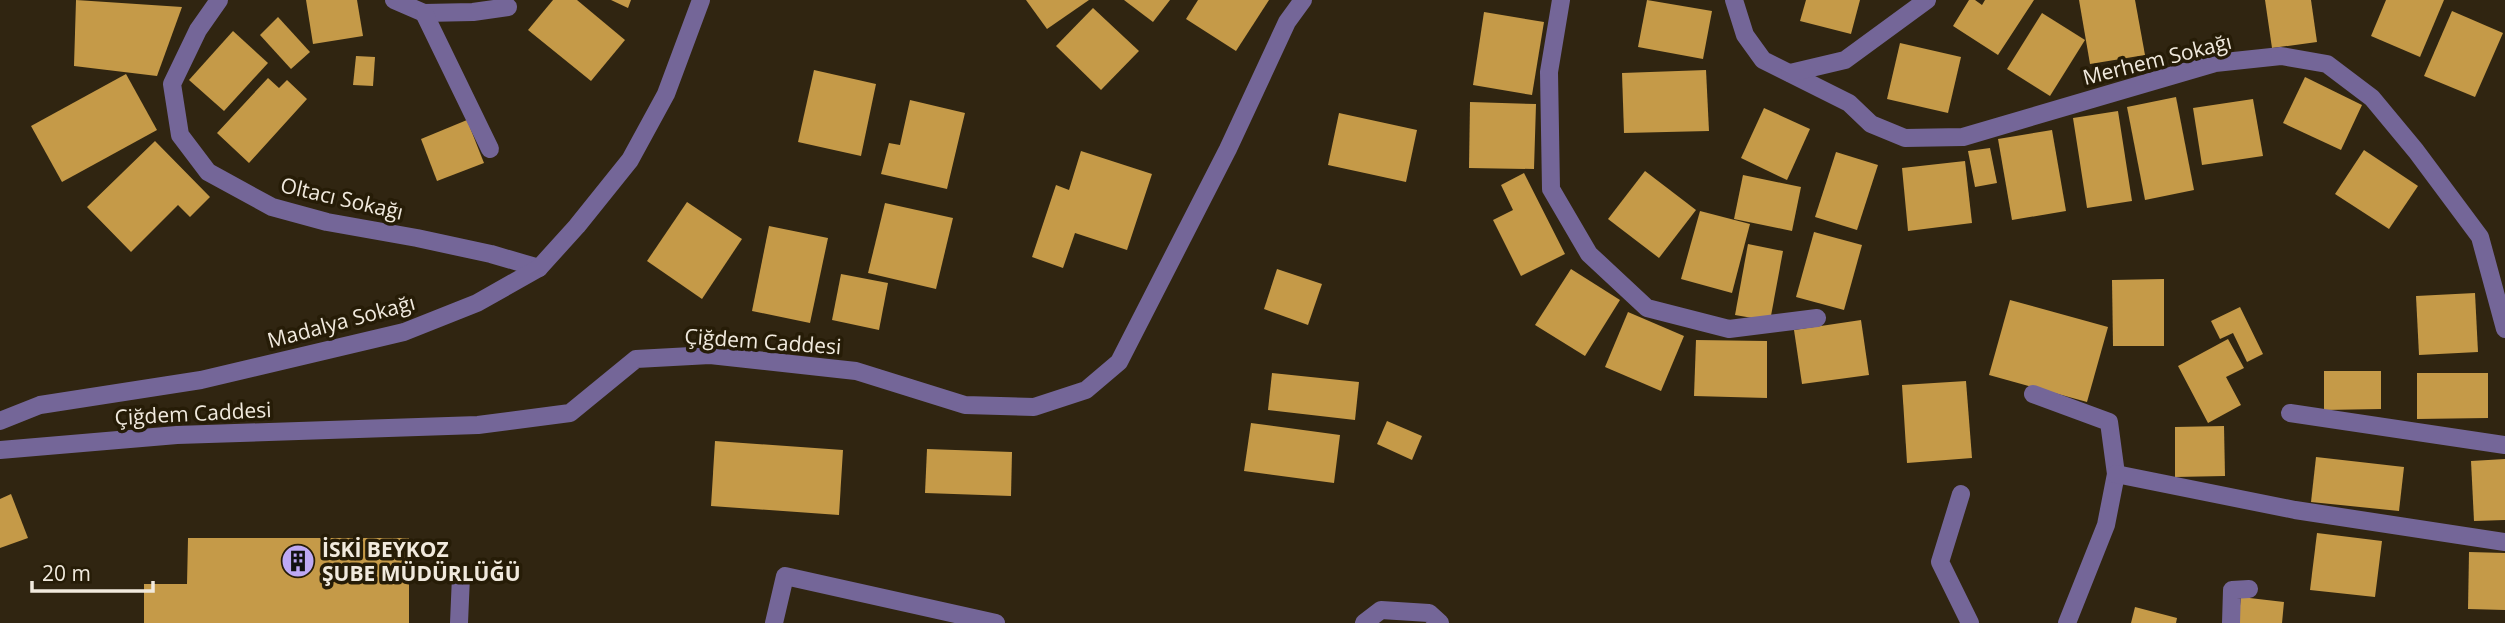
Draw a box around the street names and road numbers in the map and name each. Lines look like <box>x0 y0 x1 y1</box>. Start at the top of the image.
street label: Merhem Sokağı <box>2080 27 2234 91</box>
street label: Oltacı Sokağı <box>278 170 406 226</box>
street label: Madalya Sokağı <box>264 288 418 354</box>
street label: Çiğdem Caddesi <box>684 322 842 360</box>
street label: Çiğdem Caddesi <box>114 395 272 431</box>

